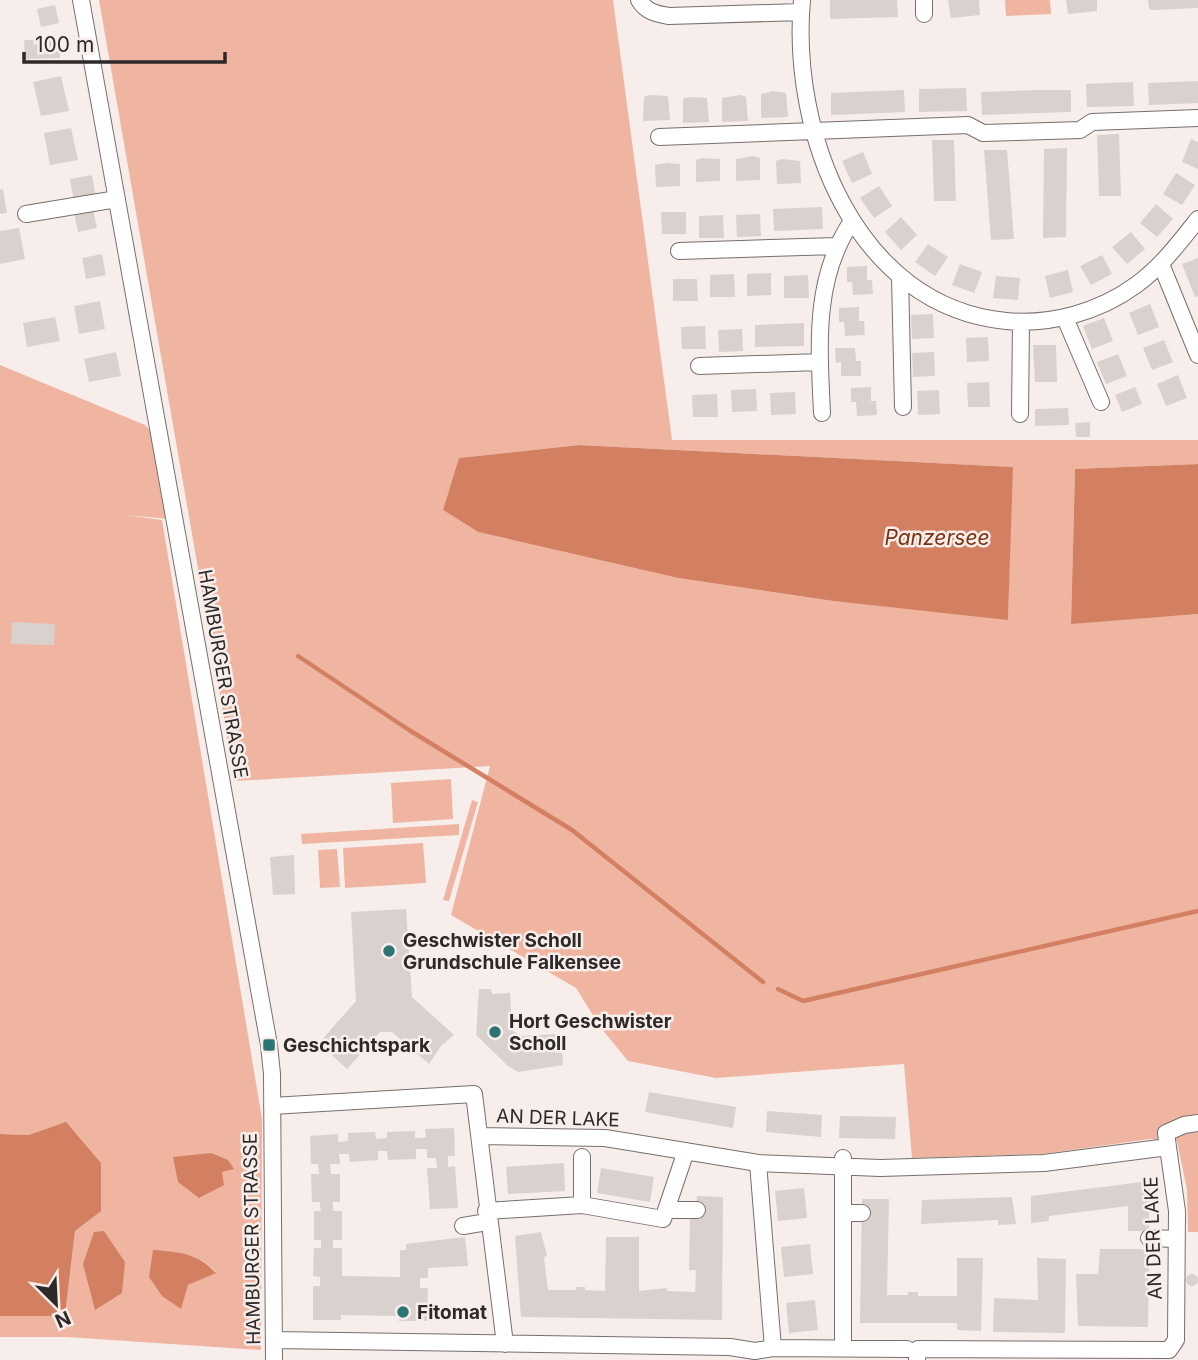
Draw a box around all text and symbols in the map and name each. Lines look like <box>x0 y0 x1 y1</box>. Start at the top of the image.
scale bar <box>24 21 226 65</box>
text: 100 m <box>35 32 94 57</box>
water label: Panzersee <box>884 525 990 550</box>
street label: HAMBURGER STRASSE <box>193 568 253 780</box>
place label: Geschwister Scholl Grundschule Falkensee <box>403 929 621 974</box>
marker: Geschwister Scholl Grundschule Falkensee <box>381 943 397 959</box>
place label: Hort Geschwister Scholl <box>509 1010 672 1055</box>
marker: Hort Geschwister Scholl <box>487 1024 503 1040</box>
place label: Geschichtspark <box>283 1034 430 1057</box>
marker: Geschichtspark <box>261 1037 277 1053</box>
street label: AN DER LAKE <box>496 1104 620 1132</box>
street label: HAMBURGER STRASSE <box>239 1133 265 1345</box>
street label: AN DER LAKE <box>1139 1176 1167 1300</box>
north arrow <box>21 1269 91 1339</box>
place label: Fitomat <box>417 1301 487 1324</box>
marker: Fitomat <box>395 1304 411 1320</box>
text: N <box>51 1306 74 1333</box>

